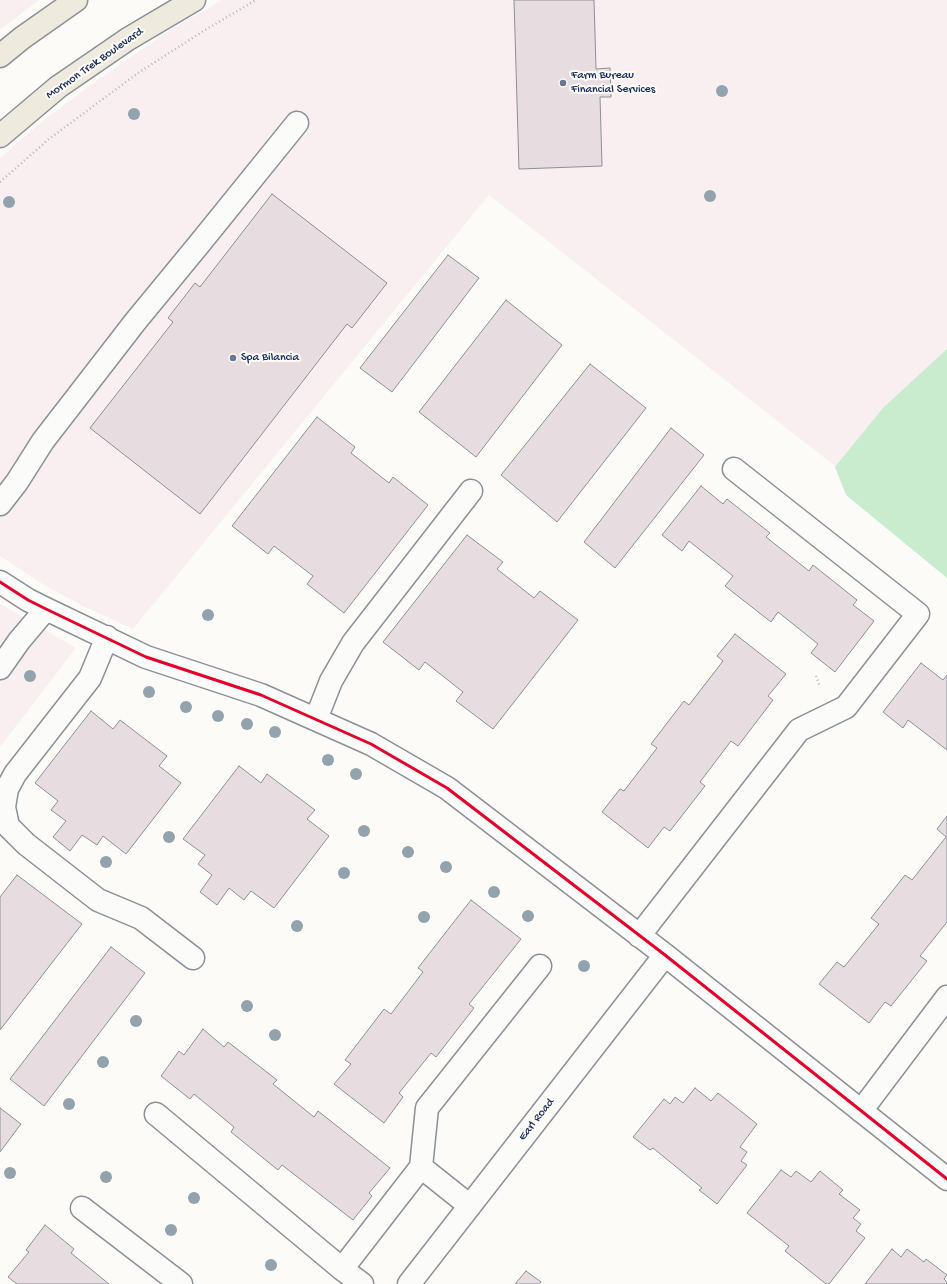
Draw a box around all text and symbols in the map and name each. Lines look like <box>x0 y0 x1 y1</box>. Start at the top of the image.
street label: Mormon Trek Boulevard <box>44 25 146 103</box>
place label: Farm Bureau Financial Services <box>571 69 655 97</box>
marker: Farm Bureau Financial Services <box>558 78 568 88</box>
place label: Spa Bilancia <box>241 351 299 365</box>
marker: Spa Bilancia <box>228 353 238 363</box>
street label: Earl Road <box>516 1096 558 1144</box>

